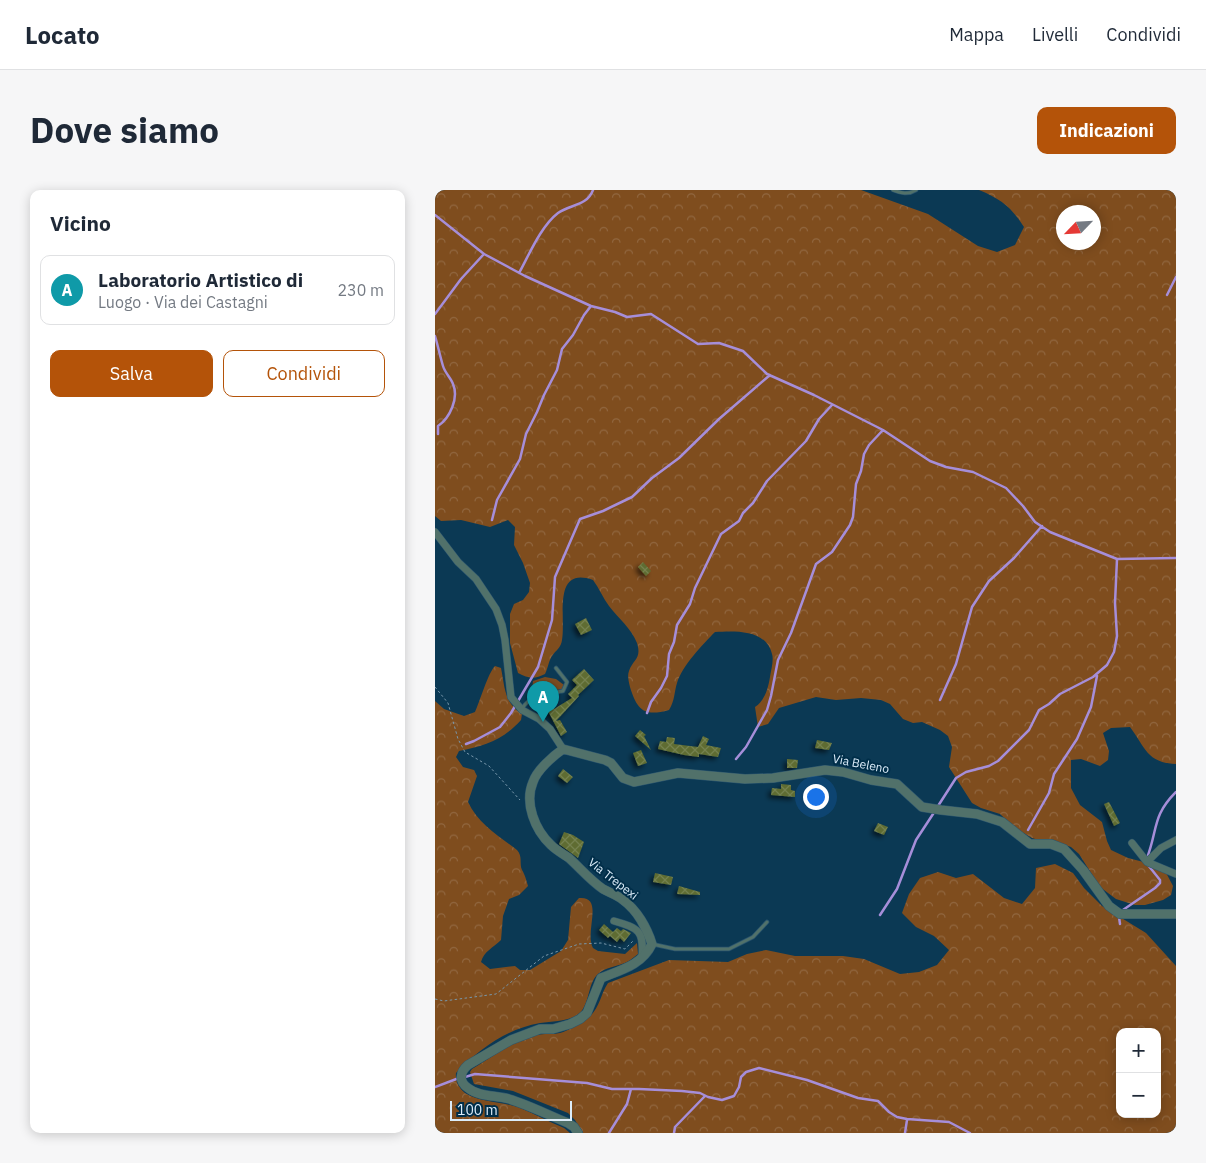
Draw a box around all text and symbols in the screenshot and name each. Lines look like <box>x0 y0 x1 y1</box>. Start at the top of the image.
text: Locato <box>25 19 100 51</box>
text: Mappa <box>949 23 1004 46</box>
text: Livelli <box>1032 23 1078 46</box>
text: Condividi <box>1106 23 1181 46</box>
text: Dove siamo <box>30 107 219 153</box>
button: Indicazioni <box>1037 107 1176 154</box>
north arrow <box>1056 205 1101 250</box>
text: Vicino <box>50 209 111 237</box>
text: Laboratorio Artistico di <box>98 268 303 292</box>
text: A <box>62 280 72 300</box>
text: 230 m <box>337 280 384 300</box>
text: Luogo · Via dei Castagni <box>98 292 268 312</box>
button: Salva <box>50 350 213 397</box>
button: Condividi <box>223 350 385 397</box>
pin: A <box>527 681 559 722</box>
street label: Via Beleno <box>832 751 891 776</box>
your location <box>803 784 829 810</box>
street label: Via Trepexi <box>585 854 641 903</box>
map controls <box>1116 1028 1161 1118</box>
button: + <box>1116 1028 1161 1073</box>
button: − <box>1116 1073 1161 1118</box>
scale bar <box>450 1098 573 1121</box>
text: 100 m <box>457 1101 498 1119</box>

